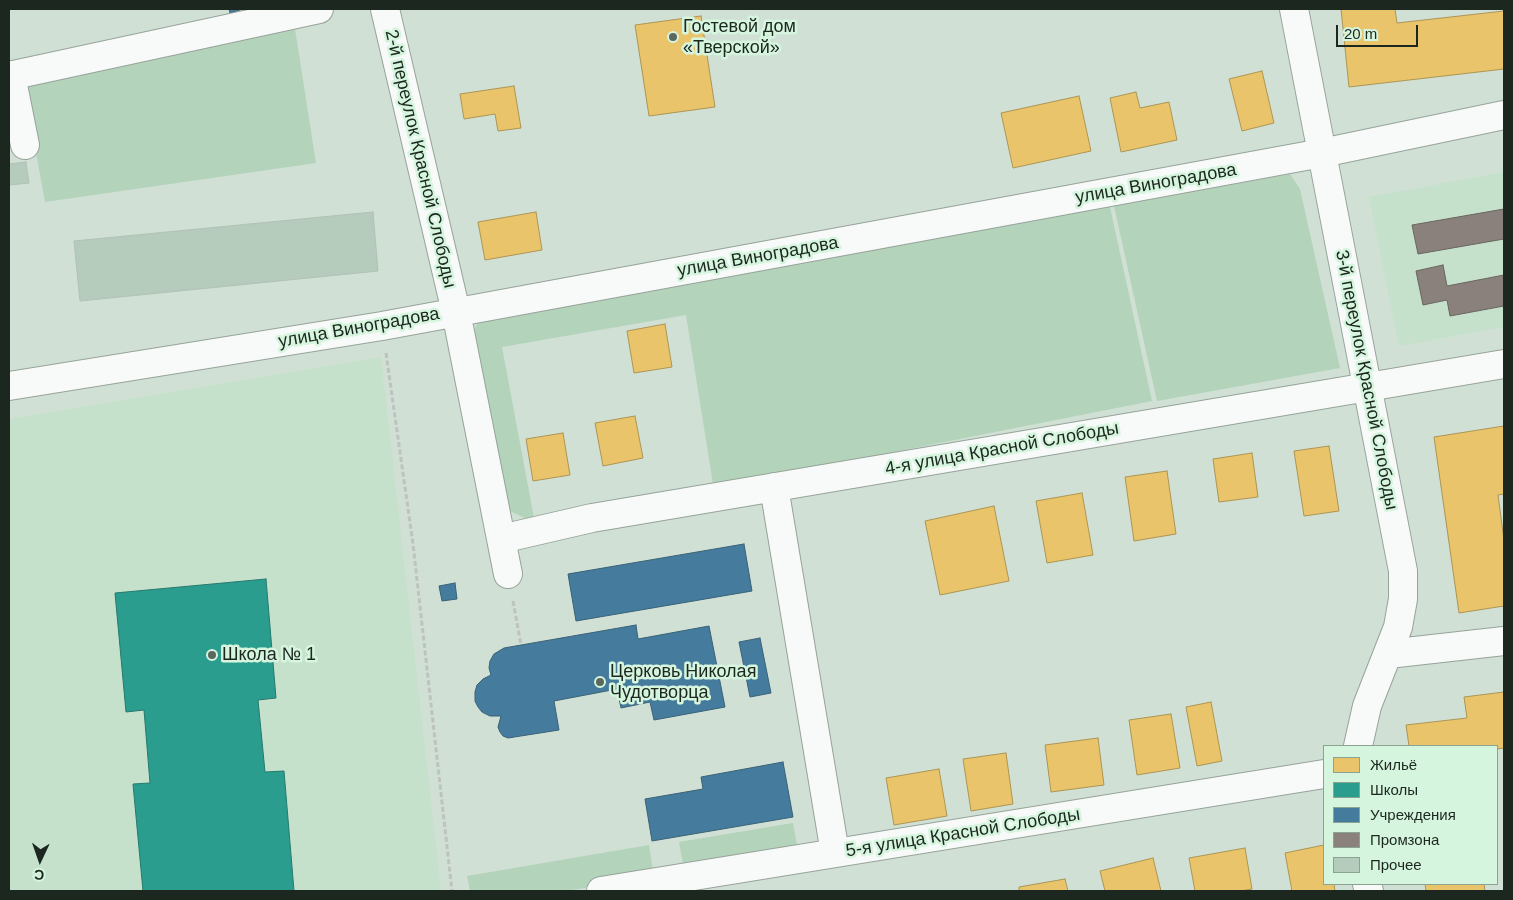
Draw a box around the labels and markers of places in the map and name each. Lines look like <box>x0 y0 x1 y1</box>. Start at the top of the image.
place label: Гостевой дом «Тверской» <box>683 16 796 58</box>
marker: Гостевой дом «Тверской» <box>667 31 679 43</box>
place label: Школа № 1 <box>222 644 316 666</box>
marker: Школа № 1 <box>206 649 218 661</box>
place label: Церковь Николая Чудотворца <box>610 661 756 704</box>
marker: Церковь Николая Чудотворца <box>594 676 606 688</box>

